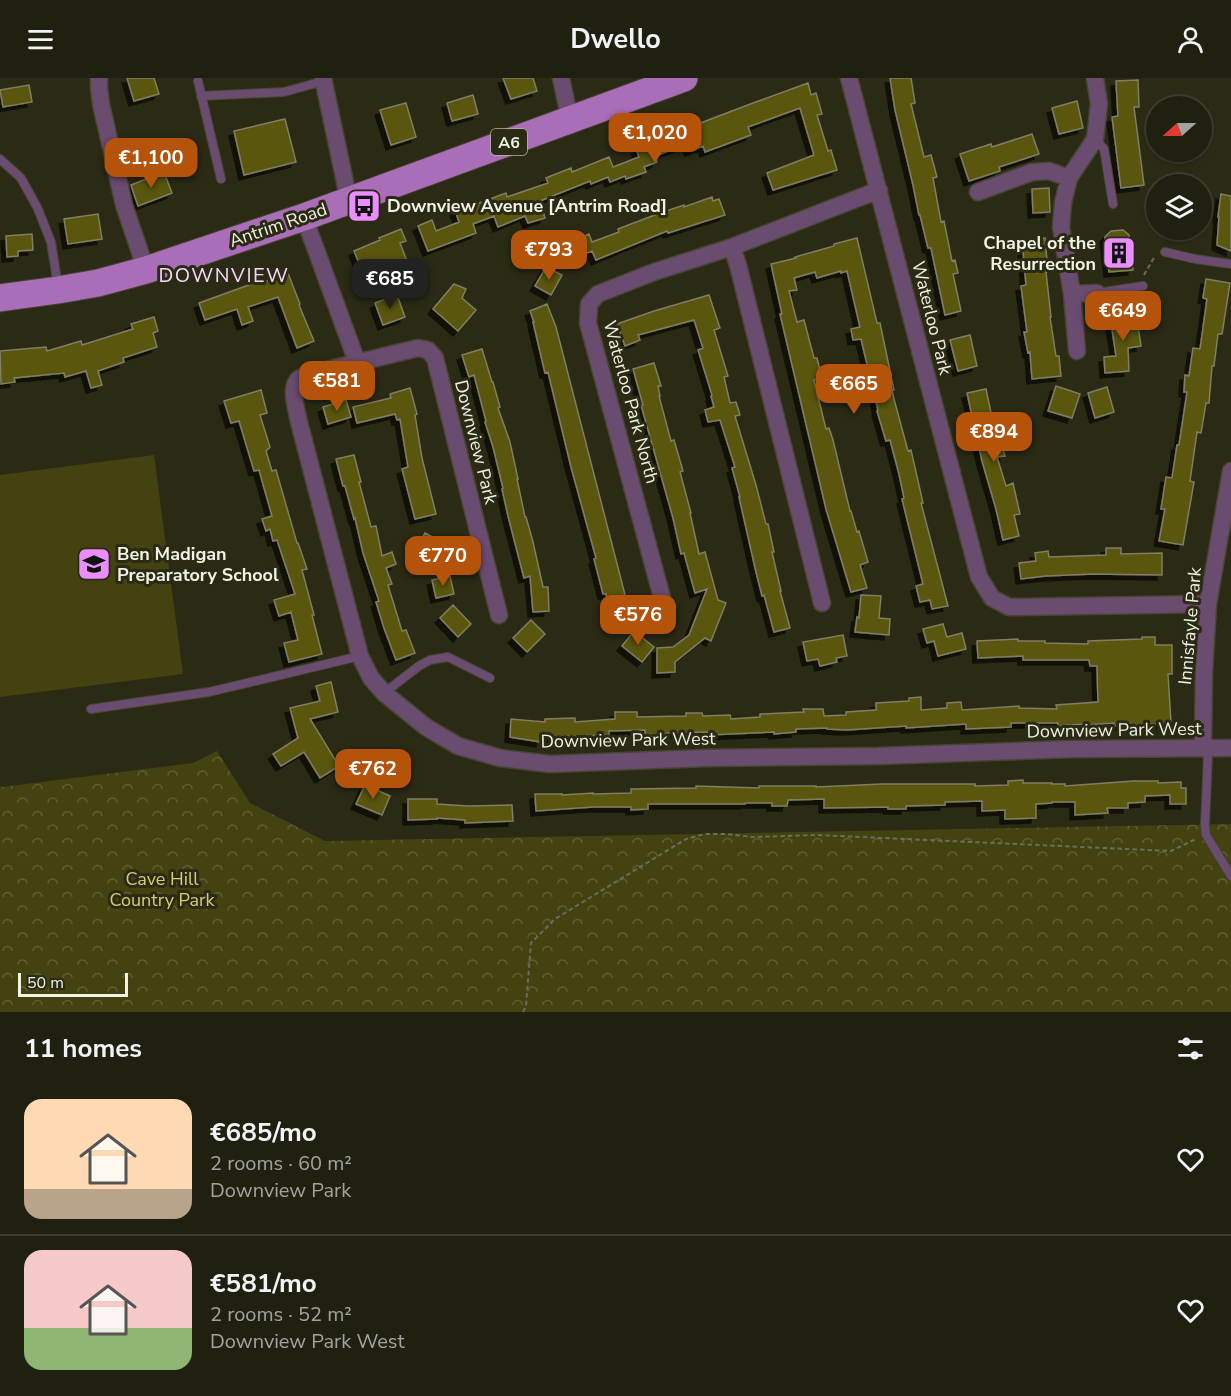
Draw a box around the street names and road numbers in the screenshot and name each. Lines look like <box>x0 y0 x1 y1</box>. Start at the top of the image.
road number: A6 <box>491 129 527 155</box>
street label: Antrim Road <box>226 197 330 253</box>
street label: Waterloo Park <box>906 259 958 378</box>
street label: Waterloo Park North <box>598 318 664 486</box>
street label: Downview Park <box>449 377 503 508</box>
street label: Innisfayle Park <box>1173 565 1207 686</box>
street label: Downview Park West <box>1026 716 1202 744</box>
street label: Downview Park West <box>540 726 716 754</box>

